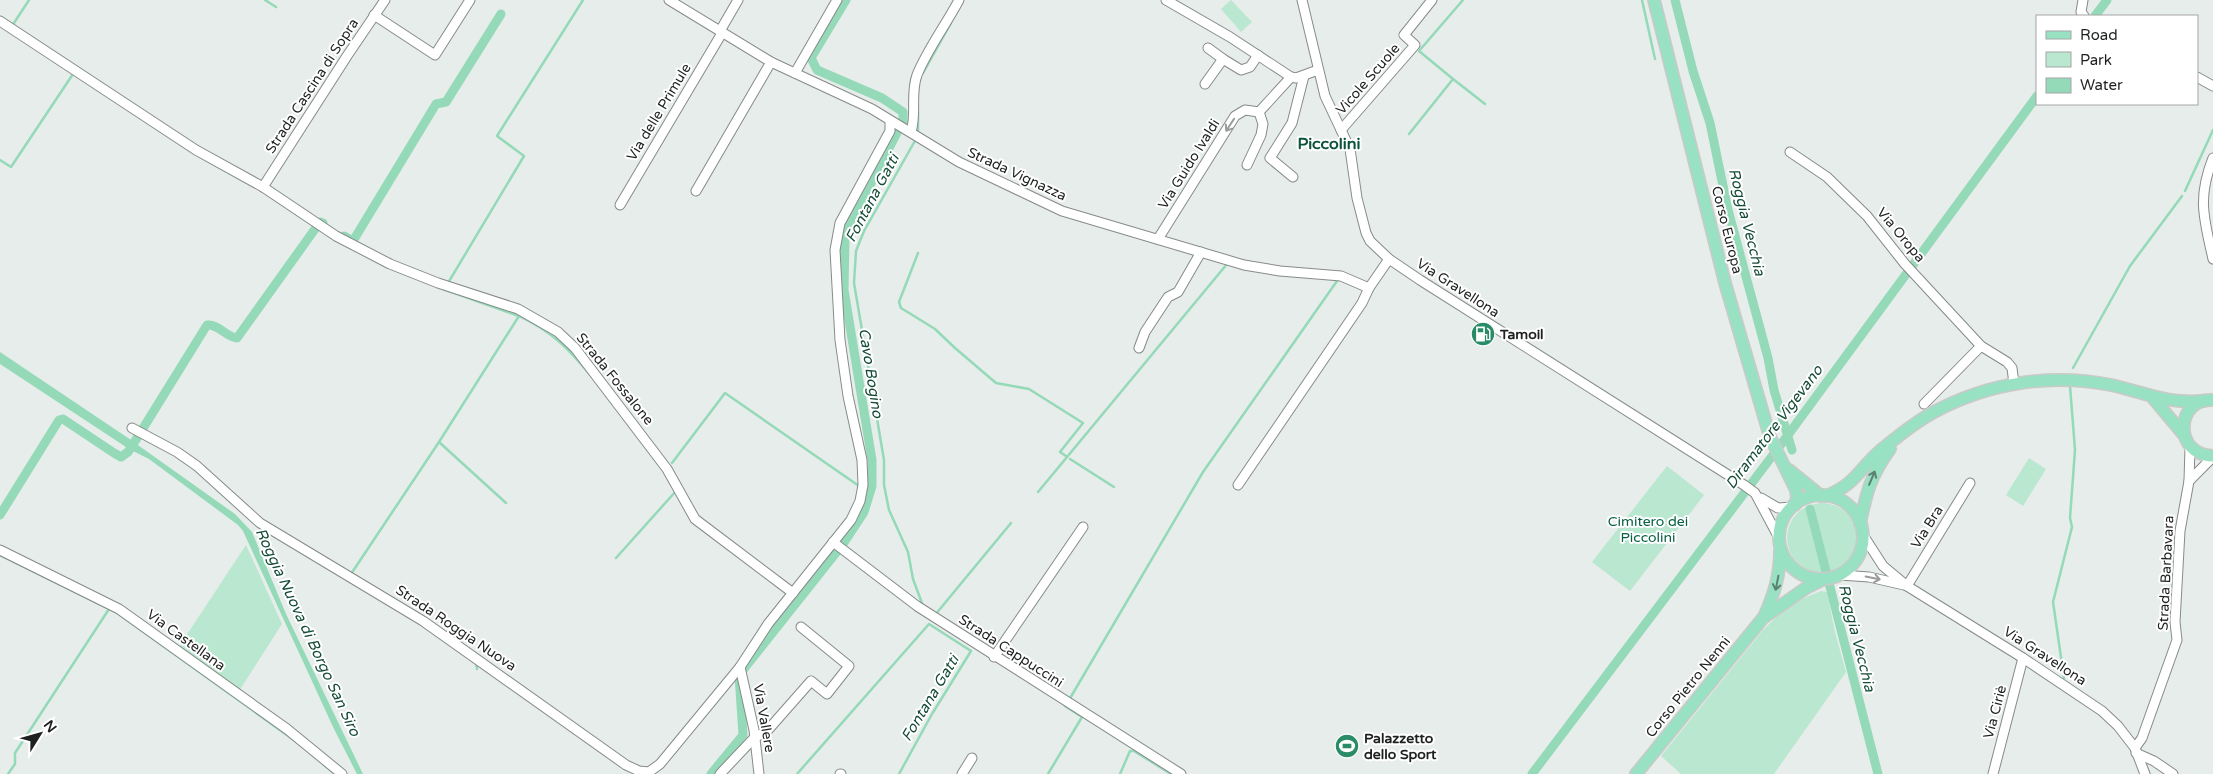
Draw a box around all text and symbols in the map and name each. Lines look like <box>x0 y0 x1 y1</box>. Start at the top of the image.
street label: Strada Cascina di Sopra <box>262 15 362 157</box>
legend <box>2036 15 2198 105</box>
text: Road <box>2080 26 2118 44</box>
street label: Vicole Scuole <box>1333 40 1404 118</box>
text: Park <box>2080 51 2112 69</box>
street label: Via delle Primule <box>623 60 695 164</box>
text: Water <box>2080 76 2123 94</box>
street label: Via Guido Ivaldi <box>1154 116 1224 212</box>
one-way arrow <box>1225 117 1235 131</box>
district label: Piccolini <box>1298 134 1360 154</box>
street label: Strada Vignazza <box>965 144 1069 204</box>
water label: Fontana Gatti <box>841 149 904 245</box>
water label: Roggia Vecchia <box>1725 166 1769 278</box>
street label: Corso Europa <box>1708 184 1746 276</box>
street label: Via Oropa <box>1873 204 1929 266</box>
street label: Via Gravellona <box>1413 255 1503 321</box>
fuel station icon: Tamoil <box>1470 321 1496 347</box>
place label: Tamoil <box>1499 326 1544 343</box>
water label: Cavo Bogino <box>855 327 887 420</box>
street label: Strada Fossalone <box>573 330 657 428</box>
water label: Diramatore Vigevano <box>1722 361 1827 492</box>
one-way arrow <box>1867 471 1877 486</box>
street label: Via Bra <box>1907 502 1947 552</box>
park label: Cimitero dei Piccolini <box>1608 513 1688 546</box>
street label: Strada Barbavara <box>2154 515 2178 631</box>
water label: Roggia Nuova di Borgo San Siro <box>252 525 365 740</box>
one-way arrow <box>1772 574 1781 590</box>
one-way arrow <box>1865 574 1881 583</box>
street label: Strada Roggia Nuova <box>393 581 519 675</box>
water label: Roggia Vecchia <box>1835 582 1879 694</box>
street label: Via Castellana <box>143 606 229 674</box>
street label: Strada Cappuccini <box>955 611 1067 691</box>
street label: Via Gravellona <box>2000 623 2090 689</box>
street label: Corso Pietro Nenni <box>1642 633 1734 741</box>
water label: Fontana Gatti <box>897 650 964 744</box>
street label: Via Vallere <box>750 682 778 754</box>
street label: Via Ciriè <box>1980 683 2010 741</box>
north arrow <box>15 709 65 759</box>
text: N <box>40 717 60 736</box>
place label: Palazzetto dello Sport <box>1364 730 1437 763</box>
sports icon: Palazzetto dello Sport <box>1334 733 1360 759</box>

